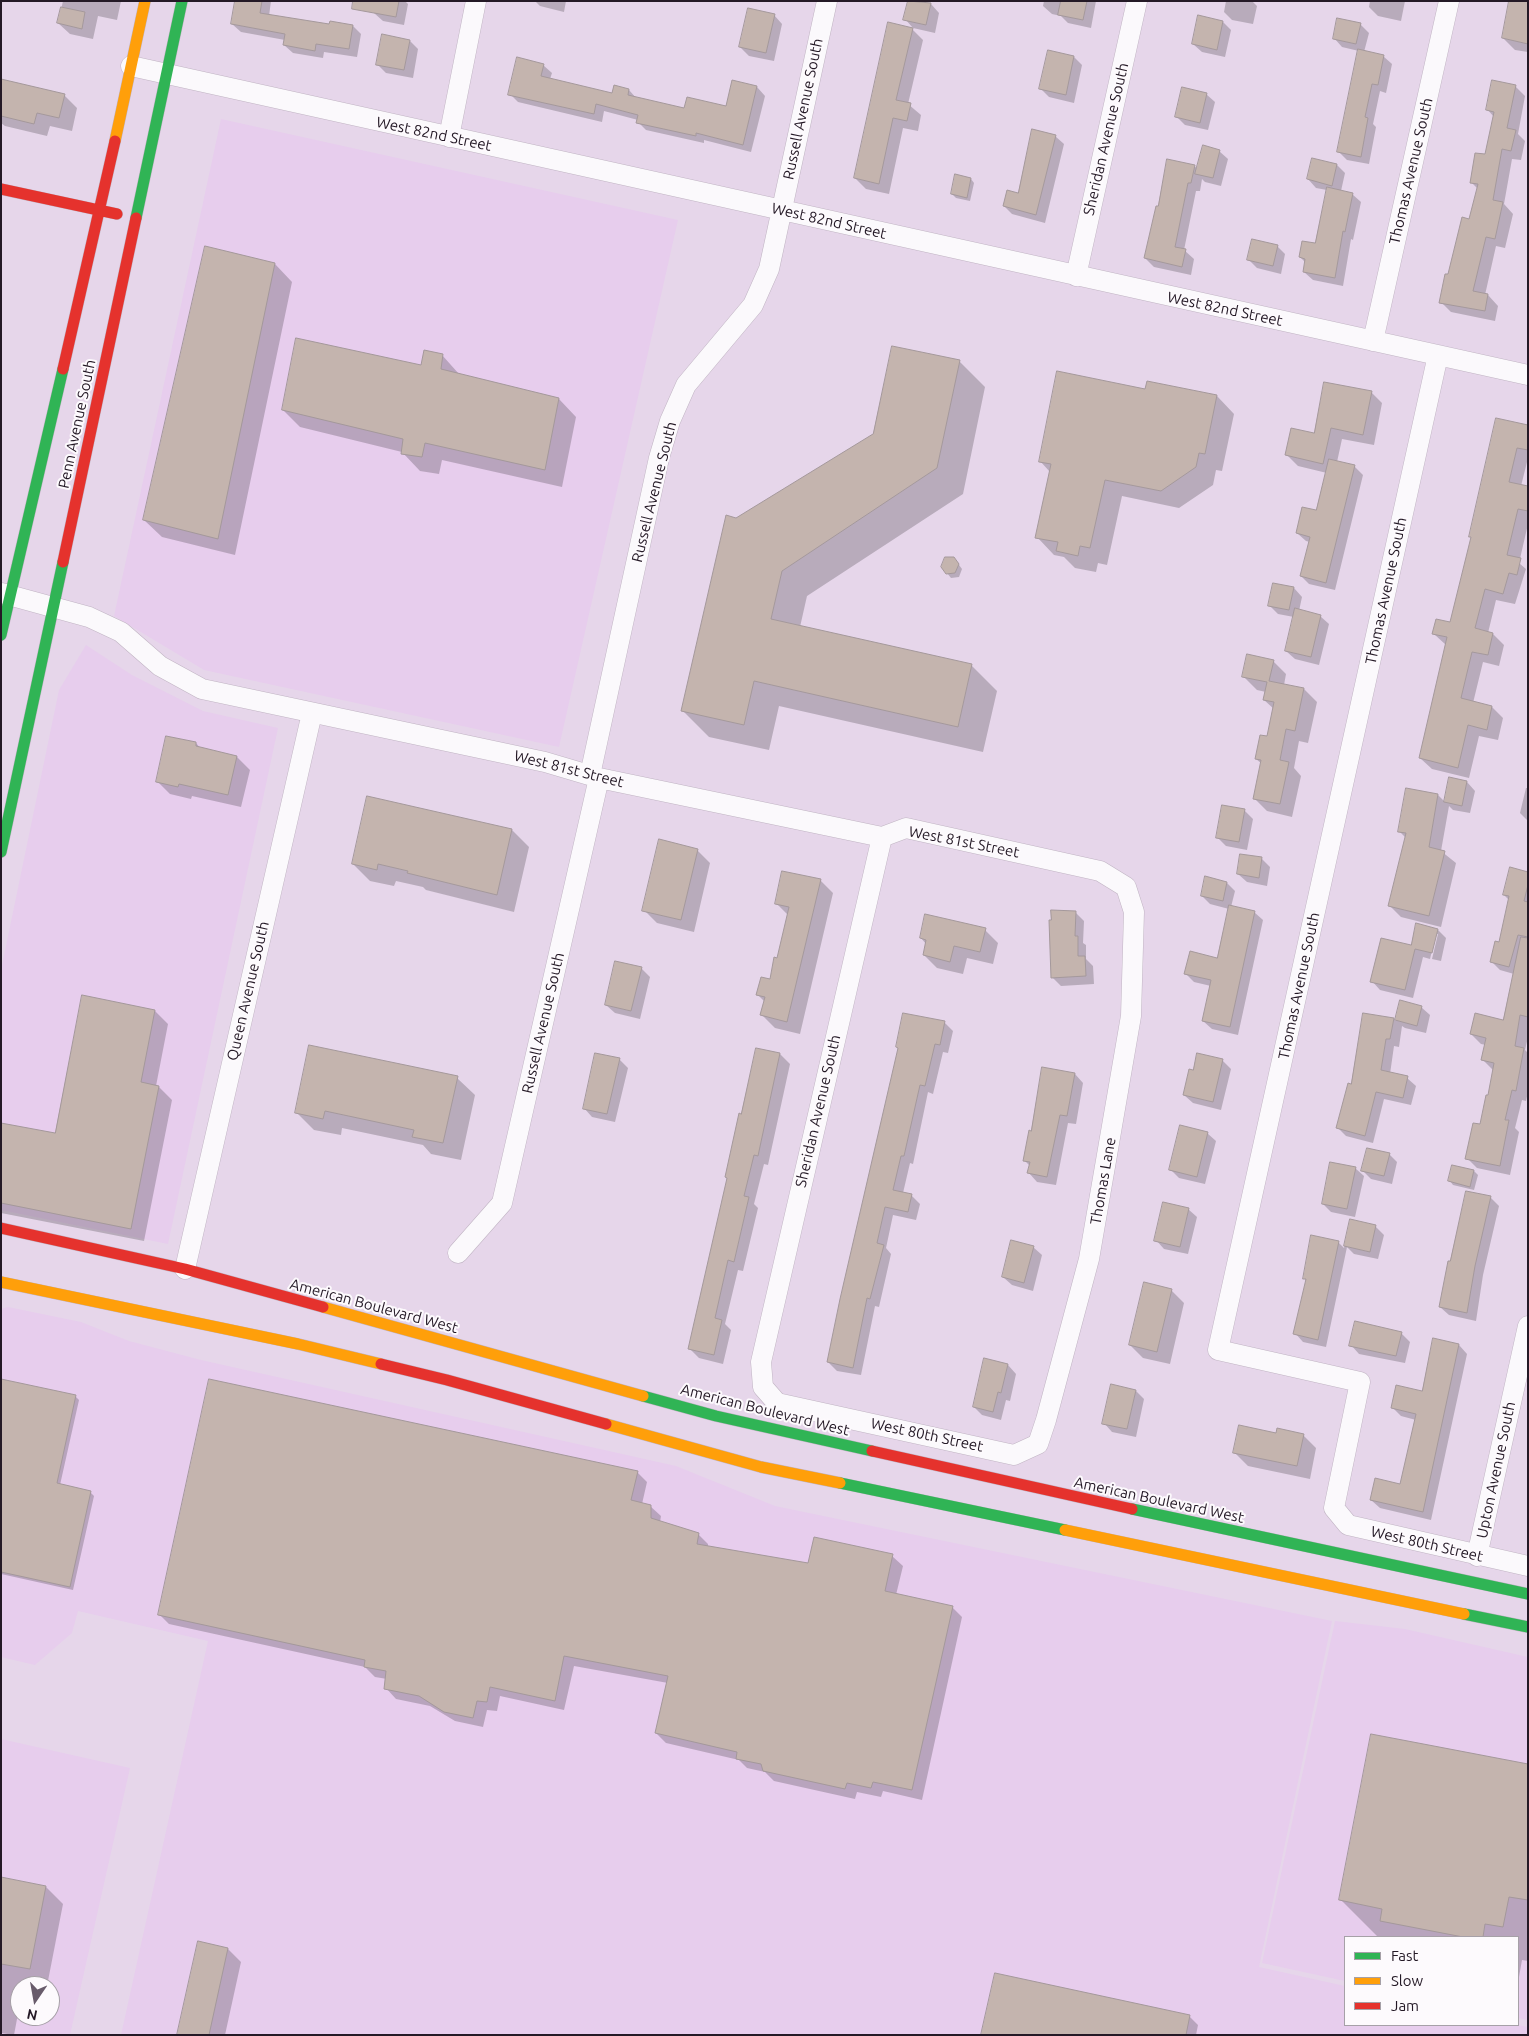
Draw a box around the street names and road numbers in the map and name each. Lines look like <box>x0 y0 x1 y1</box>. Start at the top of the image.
street label: Russell Avenue South <box>779 37 827 181</box>
street label: Sheridan Avenue South <box>1080 61 1132 217</box>
street label: Thomas Avenue South <box>1385 96 1437 246</box>
street label: West 82nd Street <box>375 113 493 155</box>
street label: West 82nd Street <box>770 199 888 243</box>
street label: West 82nd Street <box>1166 288 1284 330</box>
street label: Penn Avenue South <box>55 358 99 490</box>
street label: Russell Avenue South <box>628 420 680 564</box>
street label: Thomas Avenue South <box>1362 516 1410 666</box>
street label: West 81st Street <box>512 747 626 791</box>
street label: West 81st Street <box>907 822 1021 862</box>
street label: Thomas Avenue South <box>1275 911 1323 1061</box>
street label: Queen Avenue South <box>223 920 273 1062</box>
street label: Russell Avenue South <box>518 951 568 1095</box>
street label: Sheridan Avenue South <box>792 1033 844 1189</box>
street label: Thomas Lane <box>1086 1136 1120 1226</box>
street label: American Boulevard West <box>288 1275 460 1337</box>
street label: American Boulevard West <box>679 1380 851 1440</box>
street label: Upton Avenue South <box>1473 1400 1519 1540</box>
street label: West 80th Street <box>869 1414 985 1456</box>
street label: American Boulevard West <box>1072 1473 1246 1527</box>
street label: West 80th Street <box>1369 1522 1485 1566</box>

